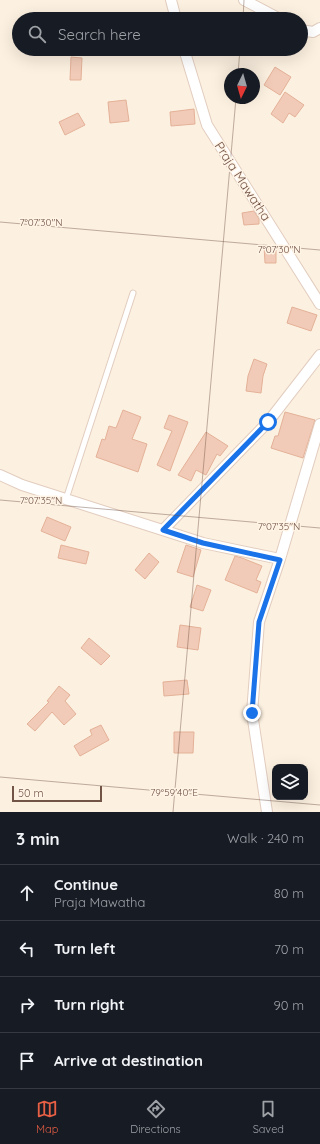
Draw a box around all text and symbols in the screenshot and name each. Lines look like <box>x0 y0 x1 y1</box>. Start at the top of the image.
search box <box>12 12 308 56</box>
icon: search <box>26 23 48 45</box>
text: Search here <box>58 25 141 44</box>
north arrow <box>224 68 260 104</box>
street label: Praja Mawatha <box>211 138 275 224</box>
text: 7°07'30"N <box>19 216 63 229</box>
text: 7°07'30"N <box>257 243 301 256</box>
route start <box>259 413 277 431</box>
text: 7°07'35"N <box>20 494 62 507</box>
text: 7°07'35"N <box>258 520 300 533</box>
route end <box>243 704 261 722</box>
map controls <box>272 764 308 800</box>
button: layers <box>272 764 308 800</box>
scale bar <box>12 784 102 803</box>
text: 50 m <box>18 786 44 800</box>
text: 79°59'40"E <box>150 786 198 799</box>
text: 3 min <box>16 828 60 849</box>
text: Walk · 240 m <box>227 830 304 846</box>
text: Continue <box>54 875 118 894</box>
icon: ahead <box>16 882 38 904</box>
text: 80 m <box>274 885 304 901</box>
text: Praja Mawatha <box>54 894 145 910</box>
icon: left <box>16 938 38 960</box>
text: Turn left <box>54 939 116 958</box>
text: 70 m <box>274 941 304 957</box>
icon: right <box>16 994 38 1016</box>
text: Turn right <box>54 995 125 1014</box>
text: 90 m <box>274 997 304 1013</box>
icon: arrive <box>16 1050 38 1072</box>
text: Arrive at destination <box>54 1051 203 1070</box>
tab: Map <box>36 1098 58 1136</box>
tab: Directions <box>130 1098 181 1136</box>
tab: Saved <box>253 1098 284 1136</box>

